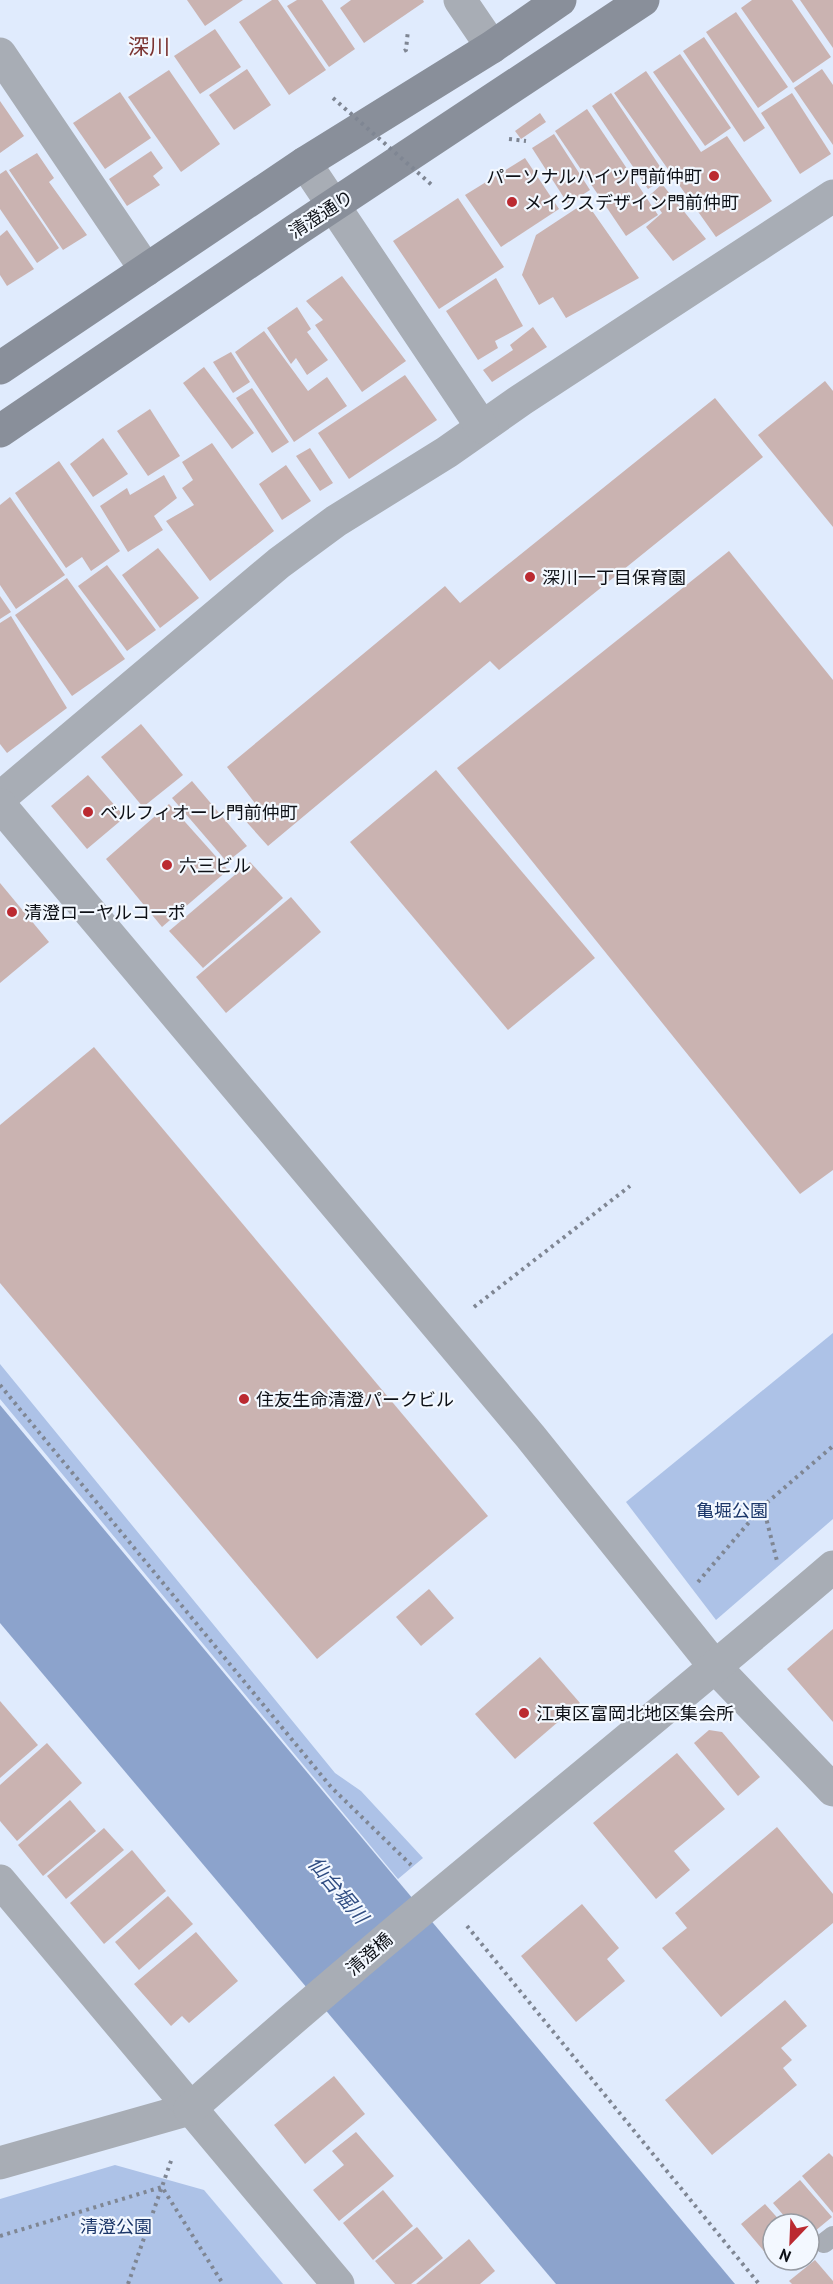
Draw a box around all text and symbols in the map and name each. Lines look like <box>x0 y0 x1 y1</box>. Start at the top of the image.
district label: 深川 <box>128 33 170 60</box>
place label: パーソナルハイツ門前仲町 <box>486 165 702 188</box>
marker: パーソナルハイツ門前仲町 <box>707 169 721 183</box>
street label: 清澄通り <box>285 185 357 243</box>
place label: メイクスデザイン門前仲町 <box>524 191 739 214</box>
marker: メイクスデザイン門前仲町 <box>505 195 519 209</box>
place label: 深川一丁目保育園 <box>542 566 686 589</box>
marker: 深川一丁目保育園 <box>523 570 537 584</box>
place label: ベルフィオーレ門前仲町 <box>100 801 298 824</box>
marker: ベルフィオーレ門前仲町 <box>81 805 95 819</box>
place label: 六三ビル <box>179 854 251 877</box>
marker: 六三ビル <box>160 858 174 872</box>
place label: 清澄ローヤルコーポ <box>24 901 186 924</box>
marker: 清澄ローヤルコーポ <box>5 905 19 919</box>
place label: 住友生命清澄パークビル <box>256 1388 454 1411</box>
marker: 住友生命清澄パークビル <box>237 1392 251 1406</box>
park label: 亀堀公園 <box>696 1499 768 1522</box>
place label: 江東区富岡北地区集会所 <box>536 1702 734 1725</box>
marker: 江東区富岡北地区集会所 <box>517 1706 531 1720</box>
water label: 仙台堀川 <box>302 1851 375 1931</box>
street label: 清澄橋 <box>341 1928 397 1980</box>
north arrow <box>761 2212 821 2272</box>
park label: 清澄公園 <box>80 2215 152 2238</box>
text: N <box>776 2245 794 2267</box>

